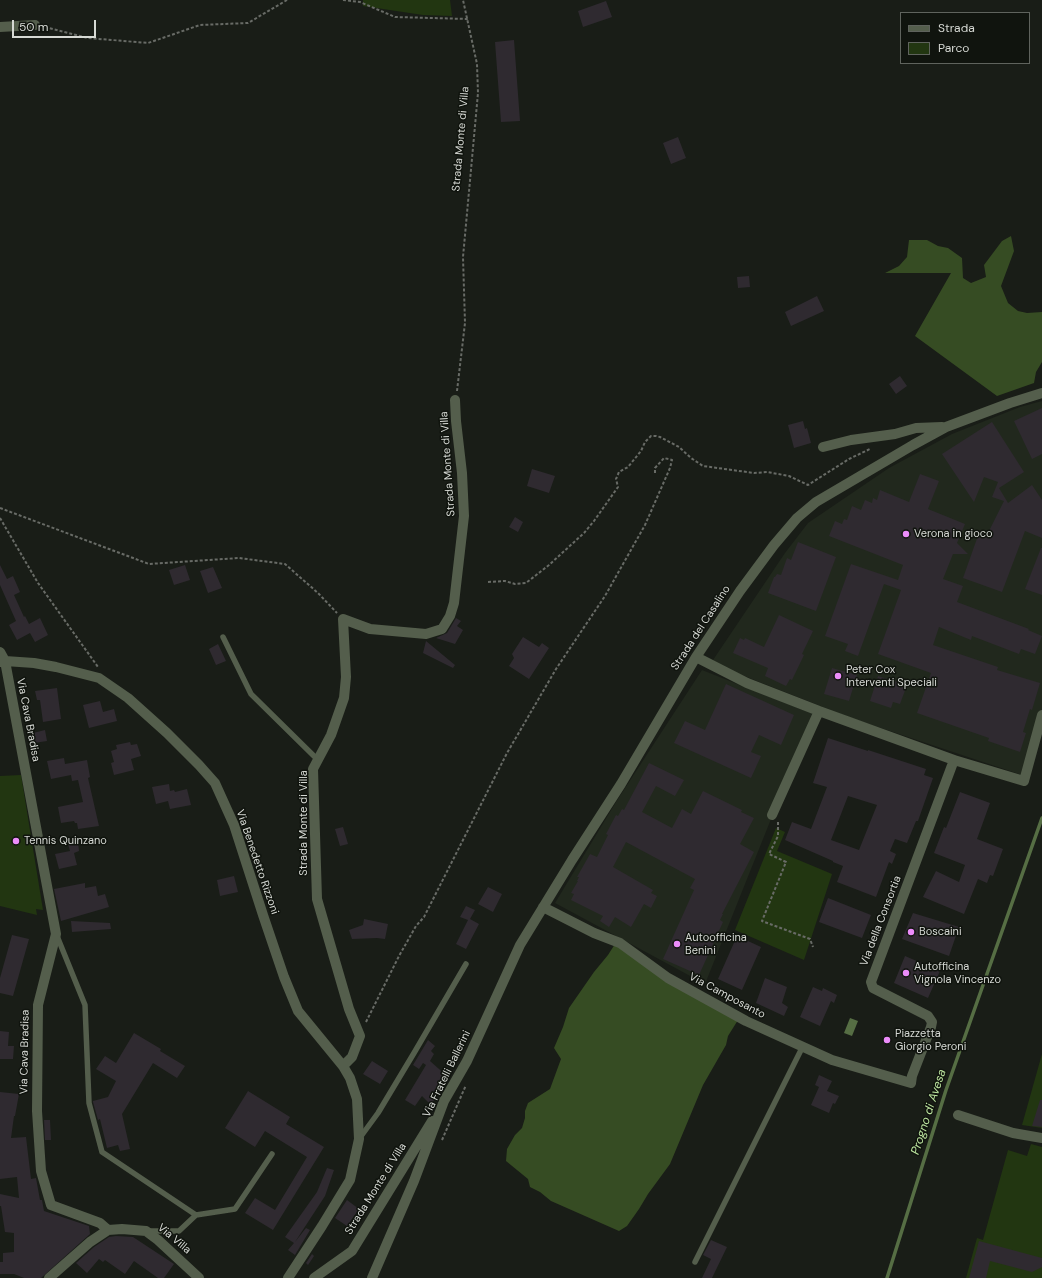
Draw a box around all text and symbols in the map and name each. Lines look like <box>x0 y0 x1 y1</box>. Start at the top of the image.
scale bar <box>14 12 98 38</box>
legend <box>900 12 1030 64</box>
text: 50 m <box>19 19 48 35</box>
text: Strada <box>938 20 975 36</box>
text: Parco <box>938 40 969 56</box>
street label: Strada Monte di Villa <box>450 86 472 192</box>
street label: Strada Monte di Villa <box>438 411 458 517</box>
place label: Verona in gioco <box>914 527 992 541</box>
marker: Verona in gioco <box>901 529 911 539</box>
street label: Strada del Casalino <box>669 583 733 673</box>
place label: Peter Cox Interventi Speciali <box>846 663 937 689</box>
marker: Peter Cox Interventi Speciali <box>833 671 843 681</box>
street label: Via Cava Bradisa <box>13 677 43 763</box>
street label: Strada Monte di Villa <box>297 770 311 876</box>
street label: Via Benedetto Rizzoni <box>233 808 281 916</box>
place label: Tennis Quinzano <box>24 834 107 848</box>
marker: Tennis Quinzano <box>11 836 21 846</box>
street label: Via della Consortia <box>858 874 904 968</box>
place label: Boscaini <box>919 925 962 939</box>
marker: Boscaini <box>906 927 916 937</box>
place label: Autoofficina Benini <box>685 931 747 957</box>
marker: Autoofficina Benini <box>672 939 682 949</box>
place label: Autofficina Vignola Vincenzo <box>914 960 1001 986</box>
marker: Autofficina Vignola Vincenzo <box>901 968 911 978</box>
street label: Via Camposanto <box>687 970 767 1022</box>
street label: Via Cava Bradisa <box>18 1010 32 1094</box>
place label: Piazzetta Giorgio Peroni <box>895 1027 966 1053</box>
street label: Via Fratelli Ballerini <box>420 1028 474 1120</box>
marker: Piazzetta Giorgio Peroni <box>882 1035 892 1045</box>
water label: Progno di Avesa <box>908 1067 950 1157</box>
street label: Strada Monte di Villa <box>342 1141 410 1237</box>
street label: Via Villa <box>155 1221 193 1257</box>

